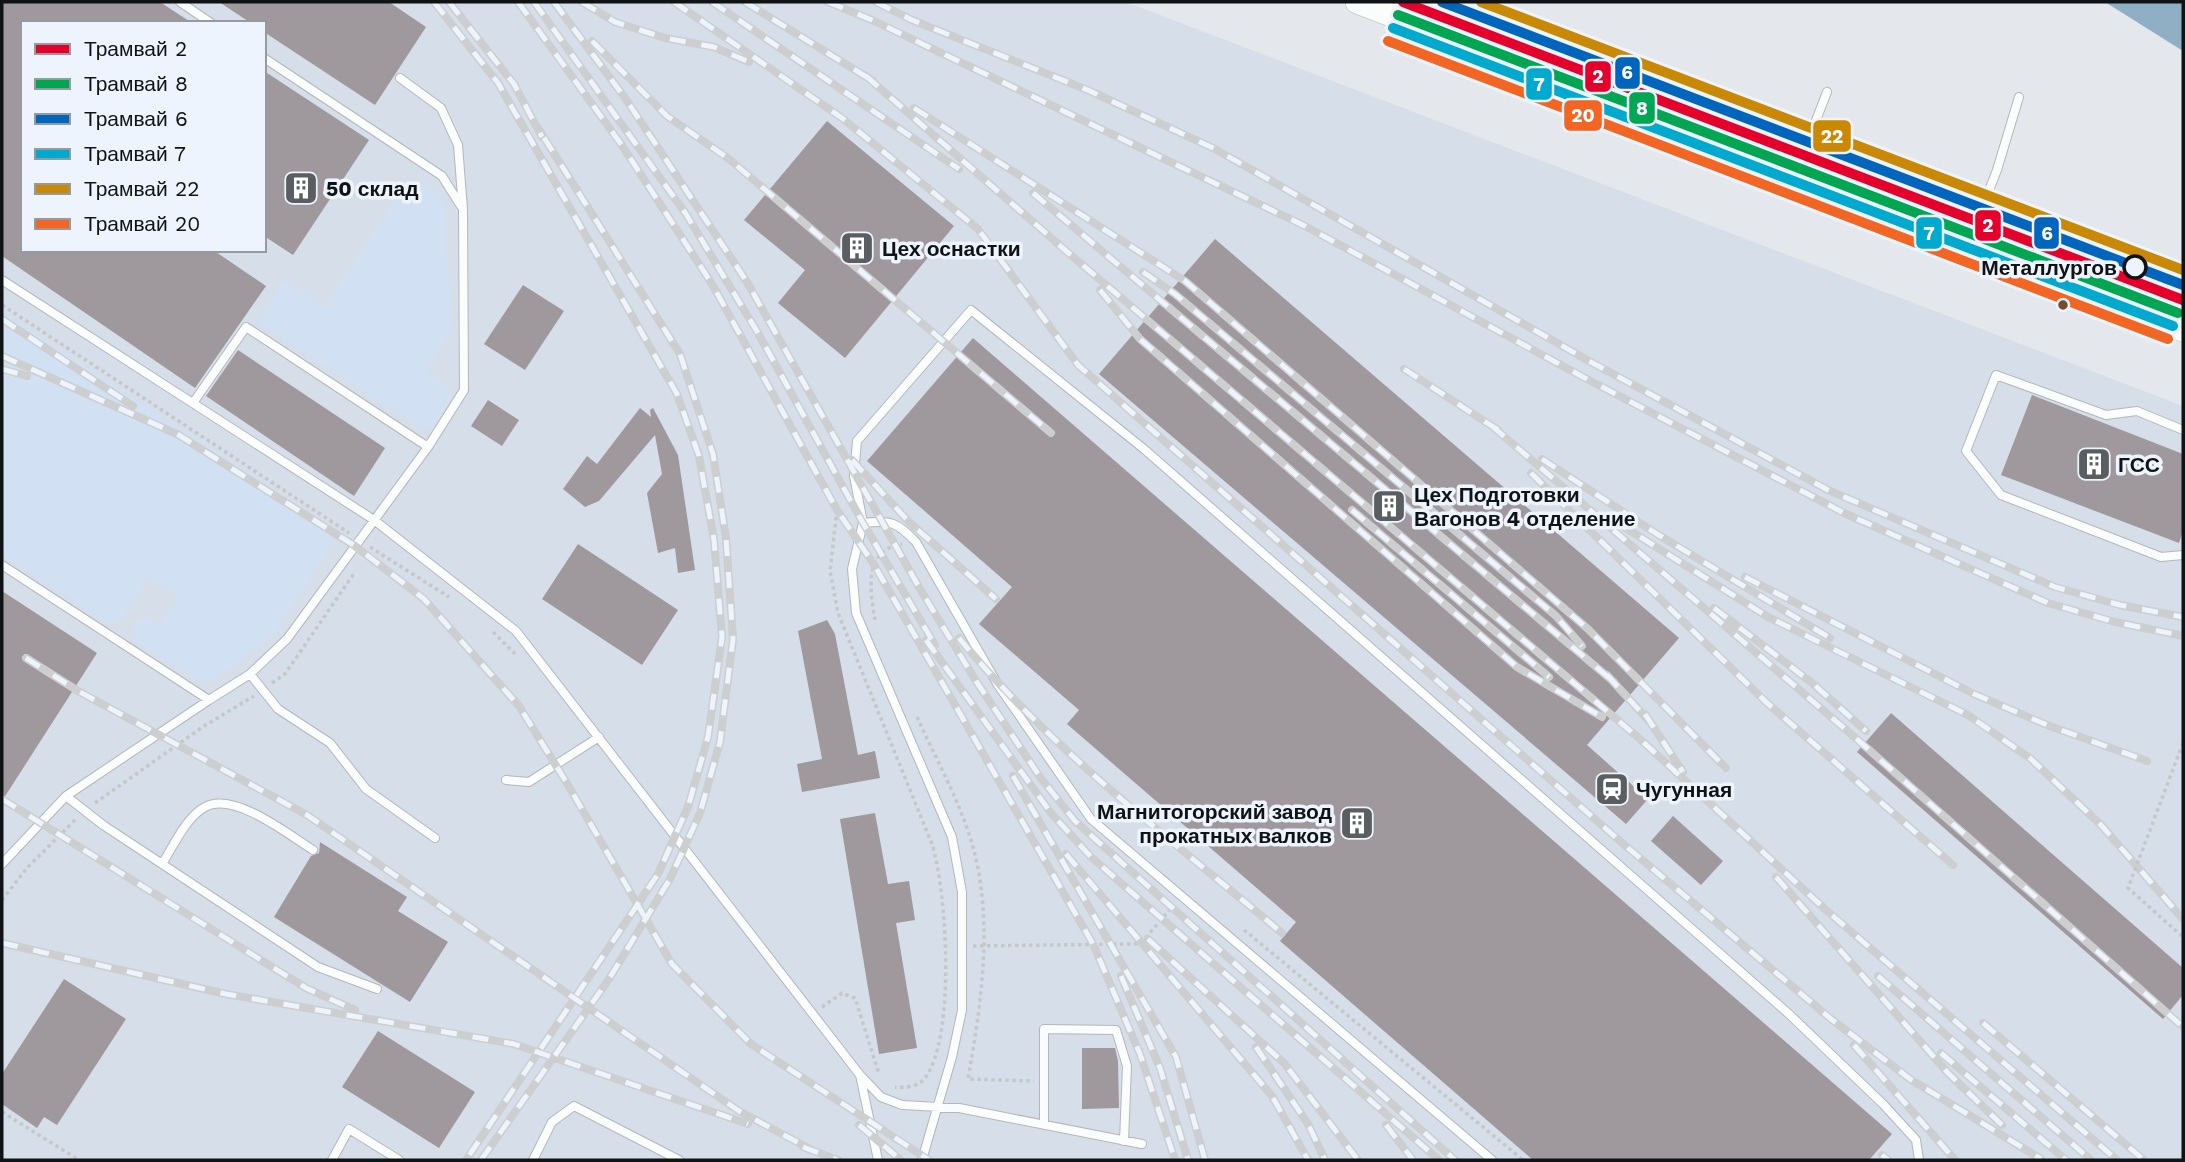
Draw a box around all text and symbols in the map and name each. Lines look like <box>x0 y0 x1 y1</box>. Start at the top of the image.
legend <box>21 21 266 252</box>
text: Трамвай 2 <box>84 36 187 61</box>
line badge: 6 <box>1614 56 1641 90</box>
line badge: 2 <box>1584 60 1612 93</box>
text: 6 <box>1621 61 1633 84</box>
text: 2 <box>1592 65 1604 88</box>
line badge: 7 <box>1525 67 1553 101</box>
text: Трамвай 8 <box>84 71 188 96</box>
text: 7 <box>1533 73 1545 96</box>
line badge: 8 <box>1628 91 1656 125</box>
text: 8 <box>1636 97 1648 120</box>
line badge: 20 <box>1563 99 1603 132</box>
text: 20 <box>1571 104 1595 127</box>
text: Трамвай 6 <box>84 106 188 131</box>
line badge: 22 <box>1812 119 1852 153</box>
text: 22 <box>1821 125 1843 148</box>
text: Трамвай 7 <box>84 141 186 166</box>
building icon: 50 склад <box>282 169 320 207</box>
text: Трамвай 22 <box>84 176 199 201</box>
place label: 50 склад <box>326 176 419 201</box>
line badge: 2 <box>1974 209 2002 242</box>
text: Трамвай 20 <box>84 211 200 236</box>
text: 2 <box>1982 214 1994 237</box>
line badge: 7 <box>1915 216 1943 250</box>
line badge: 6 <box>2033 216 2060 250</box>
text: 7 <box>1923 222 1935 245</box>
text: 6 <box>2041 222 2053 245</box>
building icon: Цех оснастки <box>838 229 876 267</box>
place label: Цех оснастки <box>882 236 1021 261</box>
place label: Металлургов <box>1981 255 2117 280</box>
marker: Металлургов <box>2123 255 2147 279</box>
unlabelled marker <box>2056 298 2070 312</box>
building icon: ГСС <box>2075 445 2113 483</box>
place label: ГСС <box>2118 452 2160 477</box>
place label: Цех Подготовки Вагонов 4 отделение <box>1414 482 1635 531</box>
building icon: Цех Подготовки Вагонов 4 отделение <box>1370 487 1408 525</box>
station icon: Чугунная <box>1593 770 1631 808</box>
place label: Чугунная <box>1636 777 1732 802</box>
place label: Магнитогорский завод прокатных валков <box>1097 799 1332 848</box>
building icon: Магнитогорский завод прокатных валков <box>1338 804 1376 842</box>

